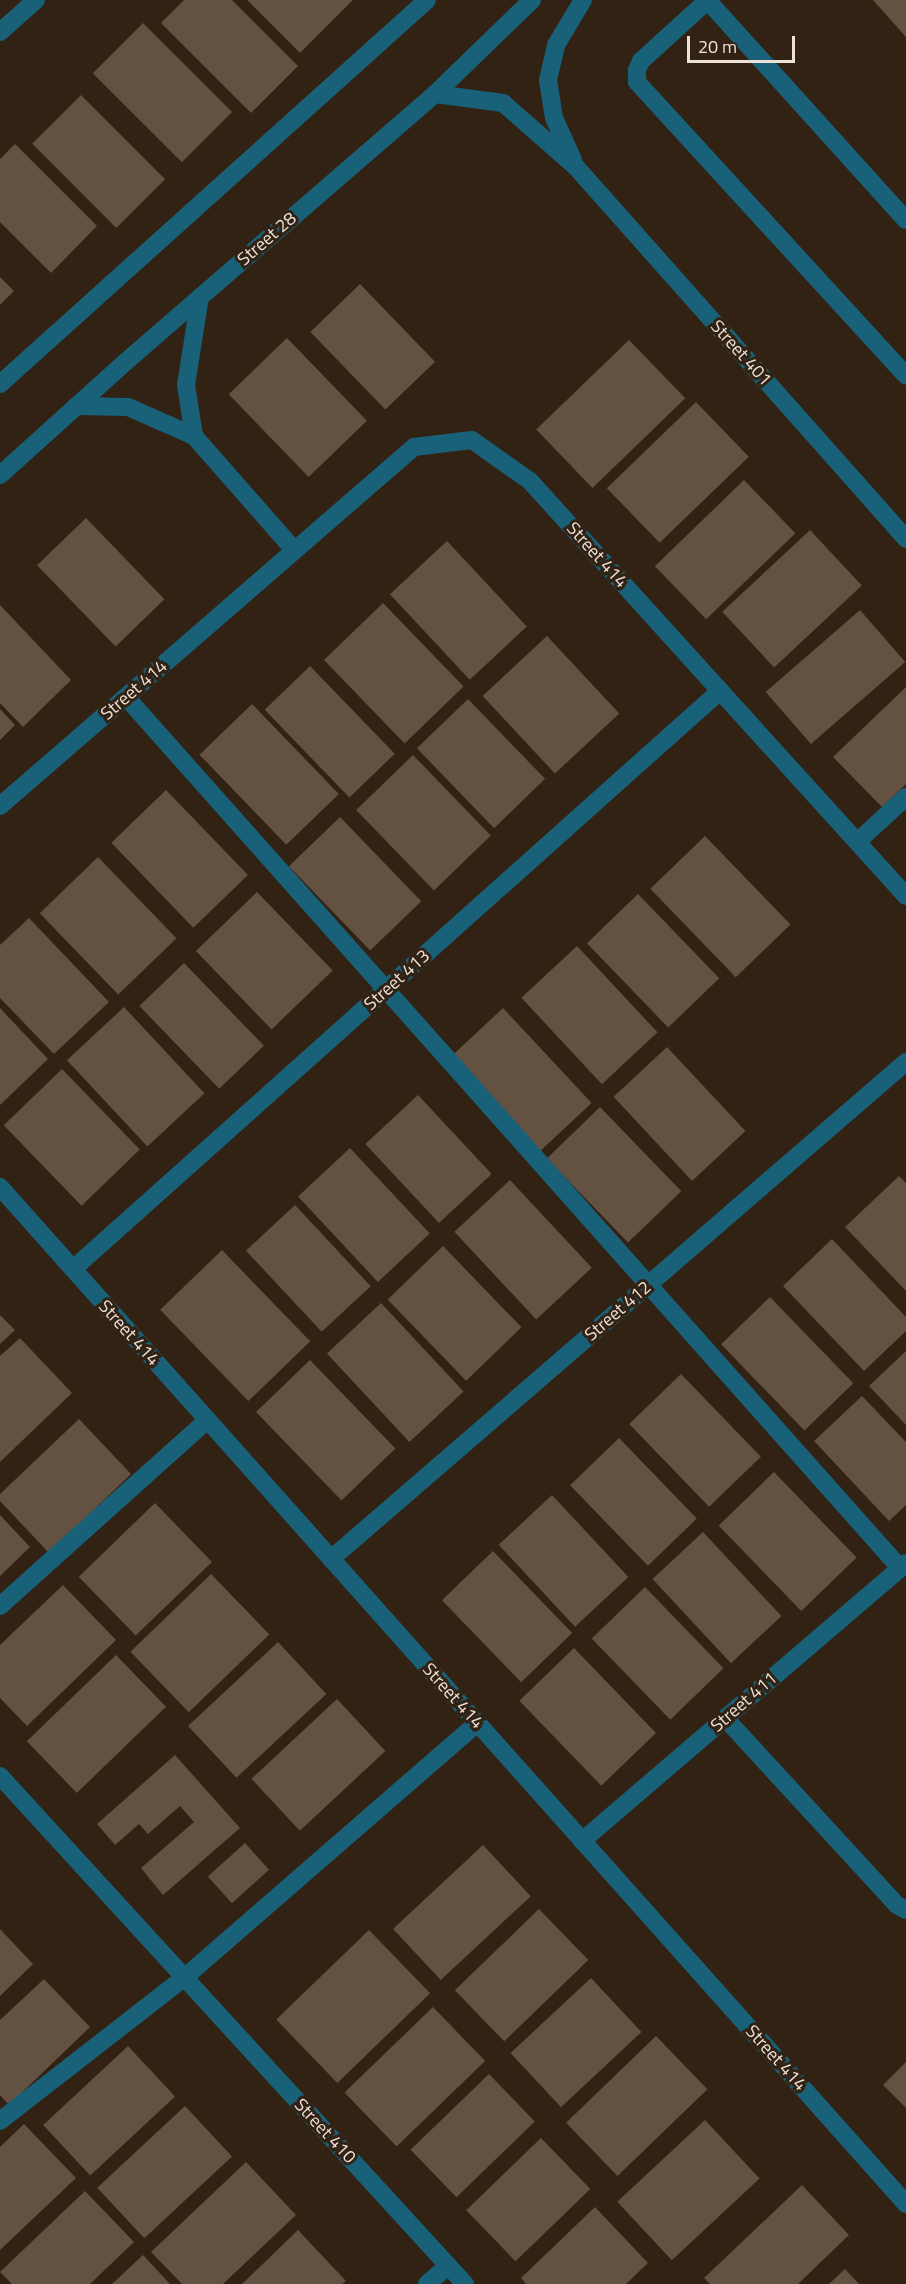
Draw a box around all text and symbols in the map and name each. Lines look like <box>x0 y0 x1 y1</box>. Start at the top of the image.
scale bar <box>690 24 798 62</box>
text: 20 m <box>698 33 737 60</box>
street label: Street 28 <box>233 208 301 270</box>
street label: Street 401 <box>706 316 776 390</box>
street label: Street 414 <box>562 518 632 592</box>
street label: Street 414 <box>96 655 172 725</box>
street label: Street 413 <box>360 945 434 1015</box>
street label: Street 412 <box>580 1276 656 1346</box>
street label: Street 414 <box>94 1296 164 1370</box>
street label: Street 414 <box>418 1659 488 1733</box>
street label: Street 411 <box>706 1667 782 1737</box>
street label: Street 414 <box>741 2021 811 2095</box>
street label: Street 410 <box>290 2094 360 2168</box>

